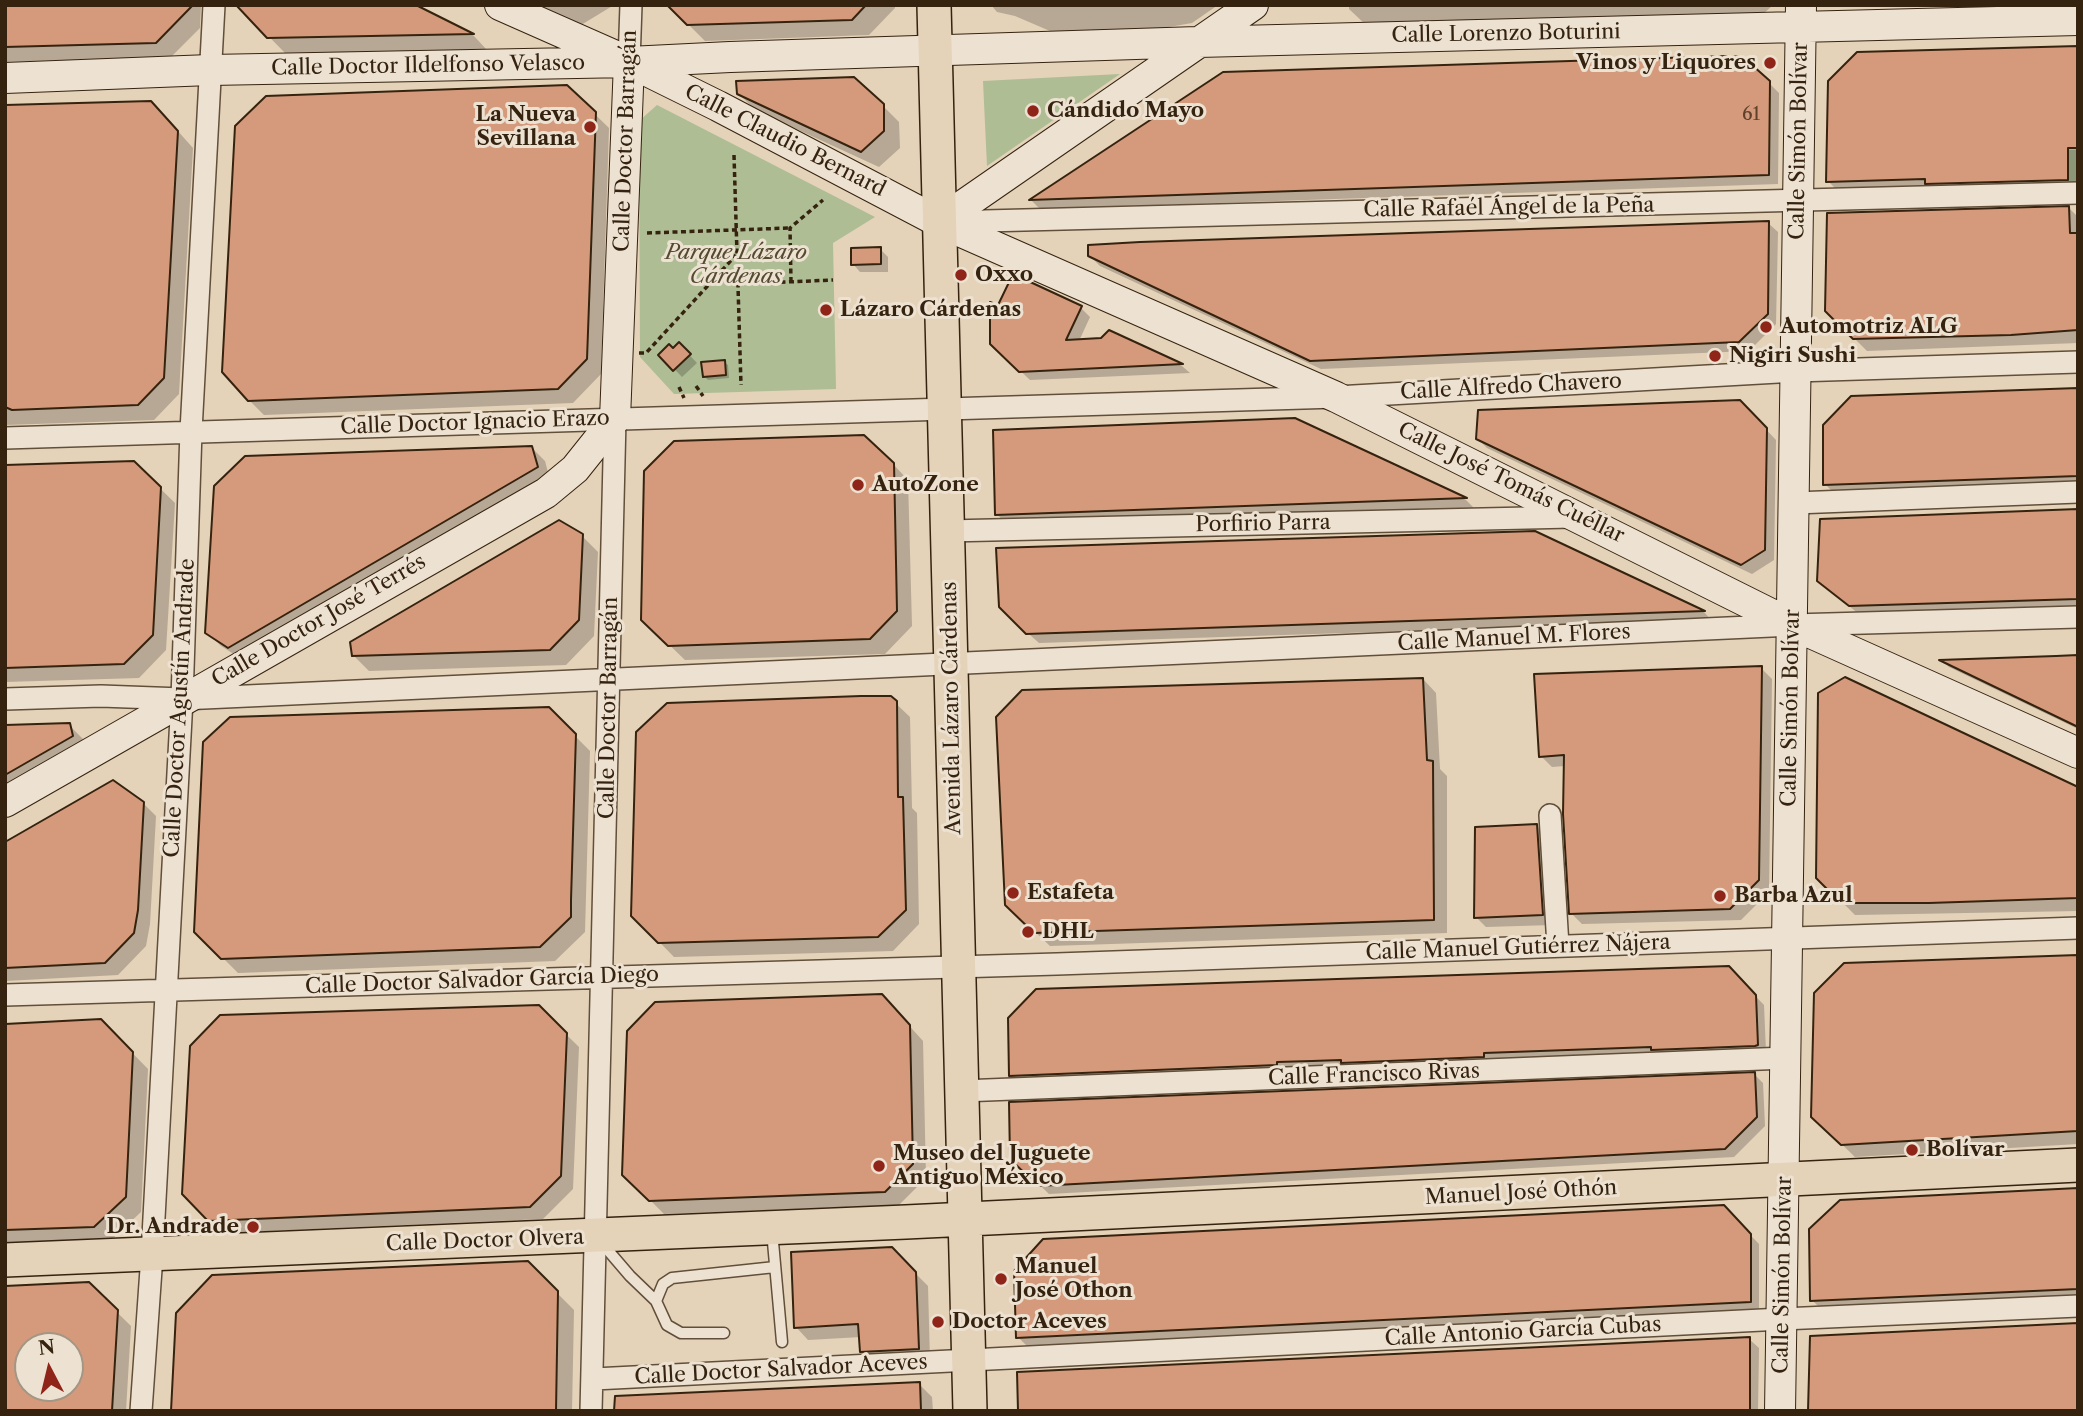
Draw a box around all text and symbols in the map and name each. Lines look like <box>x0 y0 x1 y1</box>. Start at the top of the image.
street label: Calle Lorenzo Boturini <box>1391 19 1621 49</box>
street label: Calle Doctor Barragán <box>610 29 642 253</box>
street label: Calle Simón Bolívar <box>1785 42 1813 240</box>
place label: Vinos y Liquores <box>1576 50 1756 76</box>
street label: Calle Doctor Ildelfonso Velasco <box>271 51 585 81</box>
marker: Vinos y Liquores <box>1762 55 1778 71</box>
street label: Calle Claudio Bernard <box>680 79 890 203</box>
place label: Cándido Mayo <box>1047 98 1204 124</box>
place label: La Nueva Sevillana <box>476 102 576 152</box>
marker: Cándido Mayo <box>1025 103 1041 119</box>
house number: 61 <box>1742 104 1760 126</box>
marker: La Nueva Sevillana <box>582 119 598 135</box>
street label: Calle Rafaél Ángel de la Peña <box>1363 193 1655 223</box>
park label: Parque Lázaro Cárdenas <box>665 240 807 290</box>
place label: Oxxo <box>975 262 1033 288</box>
marker: Oxxo <box>953 267 969 283</box>
place label: Lázaro Cárdenas <box>840 297 1021 323</box>
marker: Lázaro Cárdenas <box>818 302 834 318</box>
place label: Automotriz ALG <box>1780 314 1958 340</box>
marker: Automotriz ALG <box>1758 319 1774 335</box>
place label: Nigiri Sushi <box>1729 343 1856 369</box>
marker: Nigiri Sushi <box>1707 348 1723 364</box>
street label: Calle Alfredo Chavero <box>1400 369 1622 405</box>
street label: Calle Doctor Ignacio Erazo <box>340 406 610 440</box>
street label: Calle José Tomás Cuéllar <box>1394 417 1628 549</box>
place label: AutoZone <box>872 472 979 498</box>
marker: AutoZone <box>850 477 866 493</box>
street label: Porfirio Parra <box>1195 510 1331 538</box>
street label: Calle Doctor José Terrés <box>207 549 431 693</box>
street label: Calle Doctor Agustín Andrade <box>160 558 200 858</box>
street label: Avenida Lázaro Cárdenas <box>937 581 967 835</box>
street label: Calle Doctor Barragán <box>594 597 624 819</box>
street label: Calle Simón Bolívar <box>1777 609 1805 807</box>
street label: Calle Manuel M. Flores <box>1397 619 1631 657</box>
place label: Estafeta <box>1027 880 1114 906</box>
place label: Barba Azul <box>1734 883 1853 909</box>
marker: Estafeta <box>1005 885 1021 901</box>
marker: Barba Azul <box>1712 888 1728 904</box>
place label: DHL <box>1042 919 1094 945</box>
marker: DHL <box>1020 924 1036 940</box>
street label: Calle Manuel Gutiérrez Nájera <box>1365 930 1671 966</box>
street label: Calle Doctor Salvador García Diego <box>305 962 659 1000</box>
street label: Calle Francisco Rivas <box>1268 1059 1480 1091</box>
place label: Bolívar <box>1926 1137 2005 1163</box>
place label: Museo del Juguete Antiguo México <box>893 1141 1091 1191</box>
marker: Bolívar <box>1904 1142 1920 1158</box>
marker: Museo del Juguete Antiguo México <box>871 1158 887 1174</box>
street label: Manuel José Othón <box>1424 1175 1618 1211</box>
street label: Calle Simón Bolívar <box>1769 1176 1797 1374</box>
place label: Dr. Andrade <box>106 1214 239 1240</box>
marker: Dr. Andrade <box>245 1219 261 1235</box>
street label: Calle Doctor Olvera <box>385 1225 585 1257</box>
place label: Manuel José Othon <box>1015 1254 1133 1304</box>
marker: Manuel José Othon <box>993 1271 1009 1287</box>
place label: Doctor Aceves <box>952 1309 1107 1335</box>
street label: Calle Antonio García Cubas <box>1384 1312 1662 1352</box>
marker: Doctor Aceves <box>930 1314 946 1330</box>
north arrow <box>14 1332 84 1402</box>
text: N <box>37 1335 56 1360</box>
street label: Calle Doctor Salvador Aceves <box>634 1350 928 1390</box>

